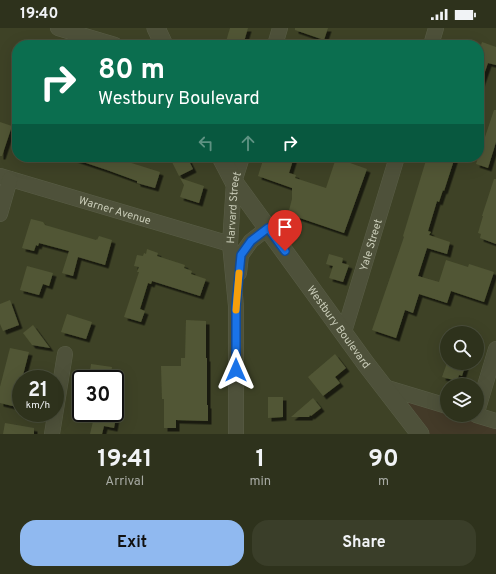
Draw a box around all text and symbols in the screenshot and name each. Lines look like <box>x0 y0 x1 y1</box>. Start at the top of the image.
text: 19:40 <box>20 5 58 24</box>
text: 80 m <box>98 53 165 89</box>
icon: right <box>32 56 84 108</box>
text: Westbury Boulevard <box>98 88 260 111</box>
icon: left <box>195 132 217 154</box>
icon: ahead <box>237 132 259 154</box>
icon: right <box>279 132 301 154</box>
street label: Harvard Street <box>224 170 245 244</box>
street label: Warner Avenue <box>77 194 153 228</box>
pin <box>268 210 302 251</box>
icon: arrive <box>274 216 296 238</box>
street label: Yale Street <box>357 217 386 273</box>
street label: Westbury Boulevard <box>303 283 373 372</box>
map controls <box>440 326 484 422</box>
button: search <box>440 326 484 370</box>
position arrow <box>215 349 257 391</box>
speed limit sign: 30 <box>72 370 124 422</box>
text: 21 <box>28 378 48 404</box>
button: layers <box>440 378 484 422</box>
text: km/h <box>26 399 50 412</box>
text: 19:41 <box>97 445 152 475</box>
text: 1 <box>255 445 265 475</box>
text: 90 <box>368 445 399 475</box>
text: Arrival <box>105 474 144 490</box>
text: min <box>249 474 271 490</box>
text: m <box>378 474 389 490</box>
button: Exit <box>20 520 244 566</box>
button: Share <box>252 520 476 566</box>

